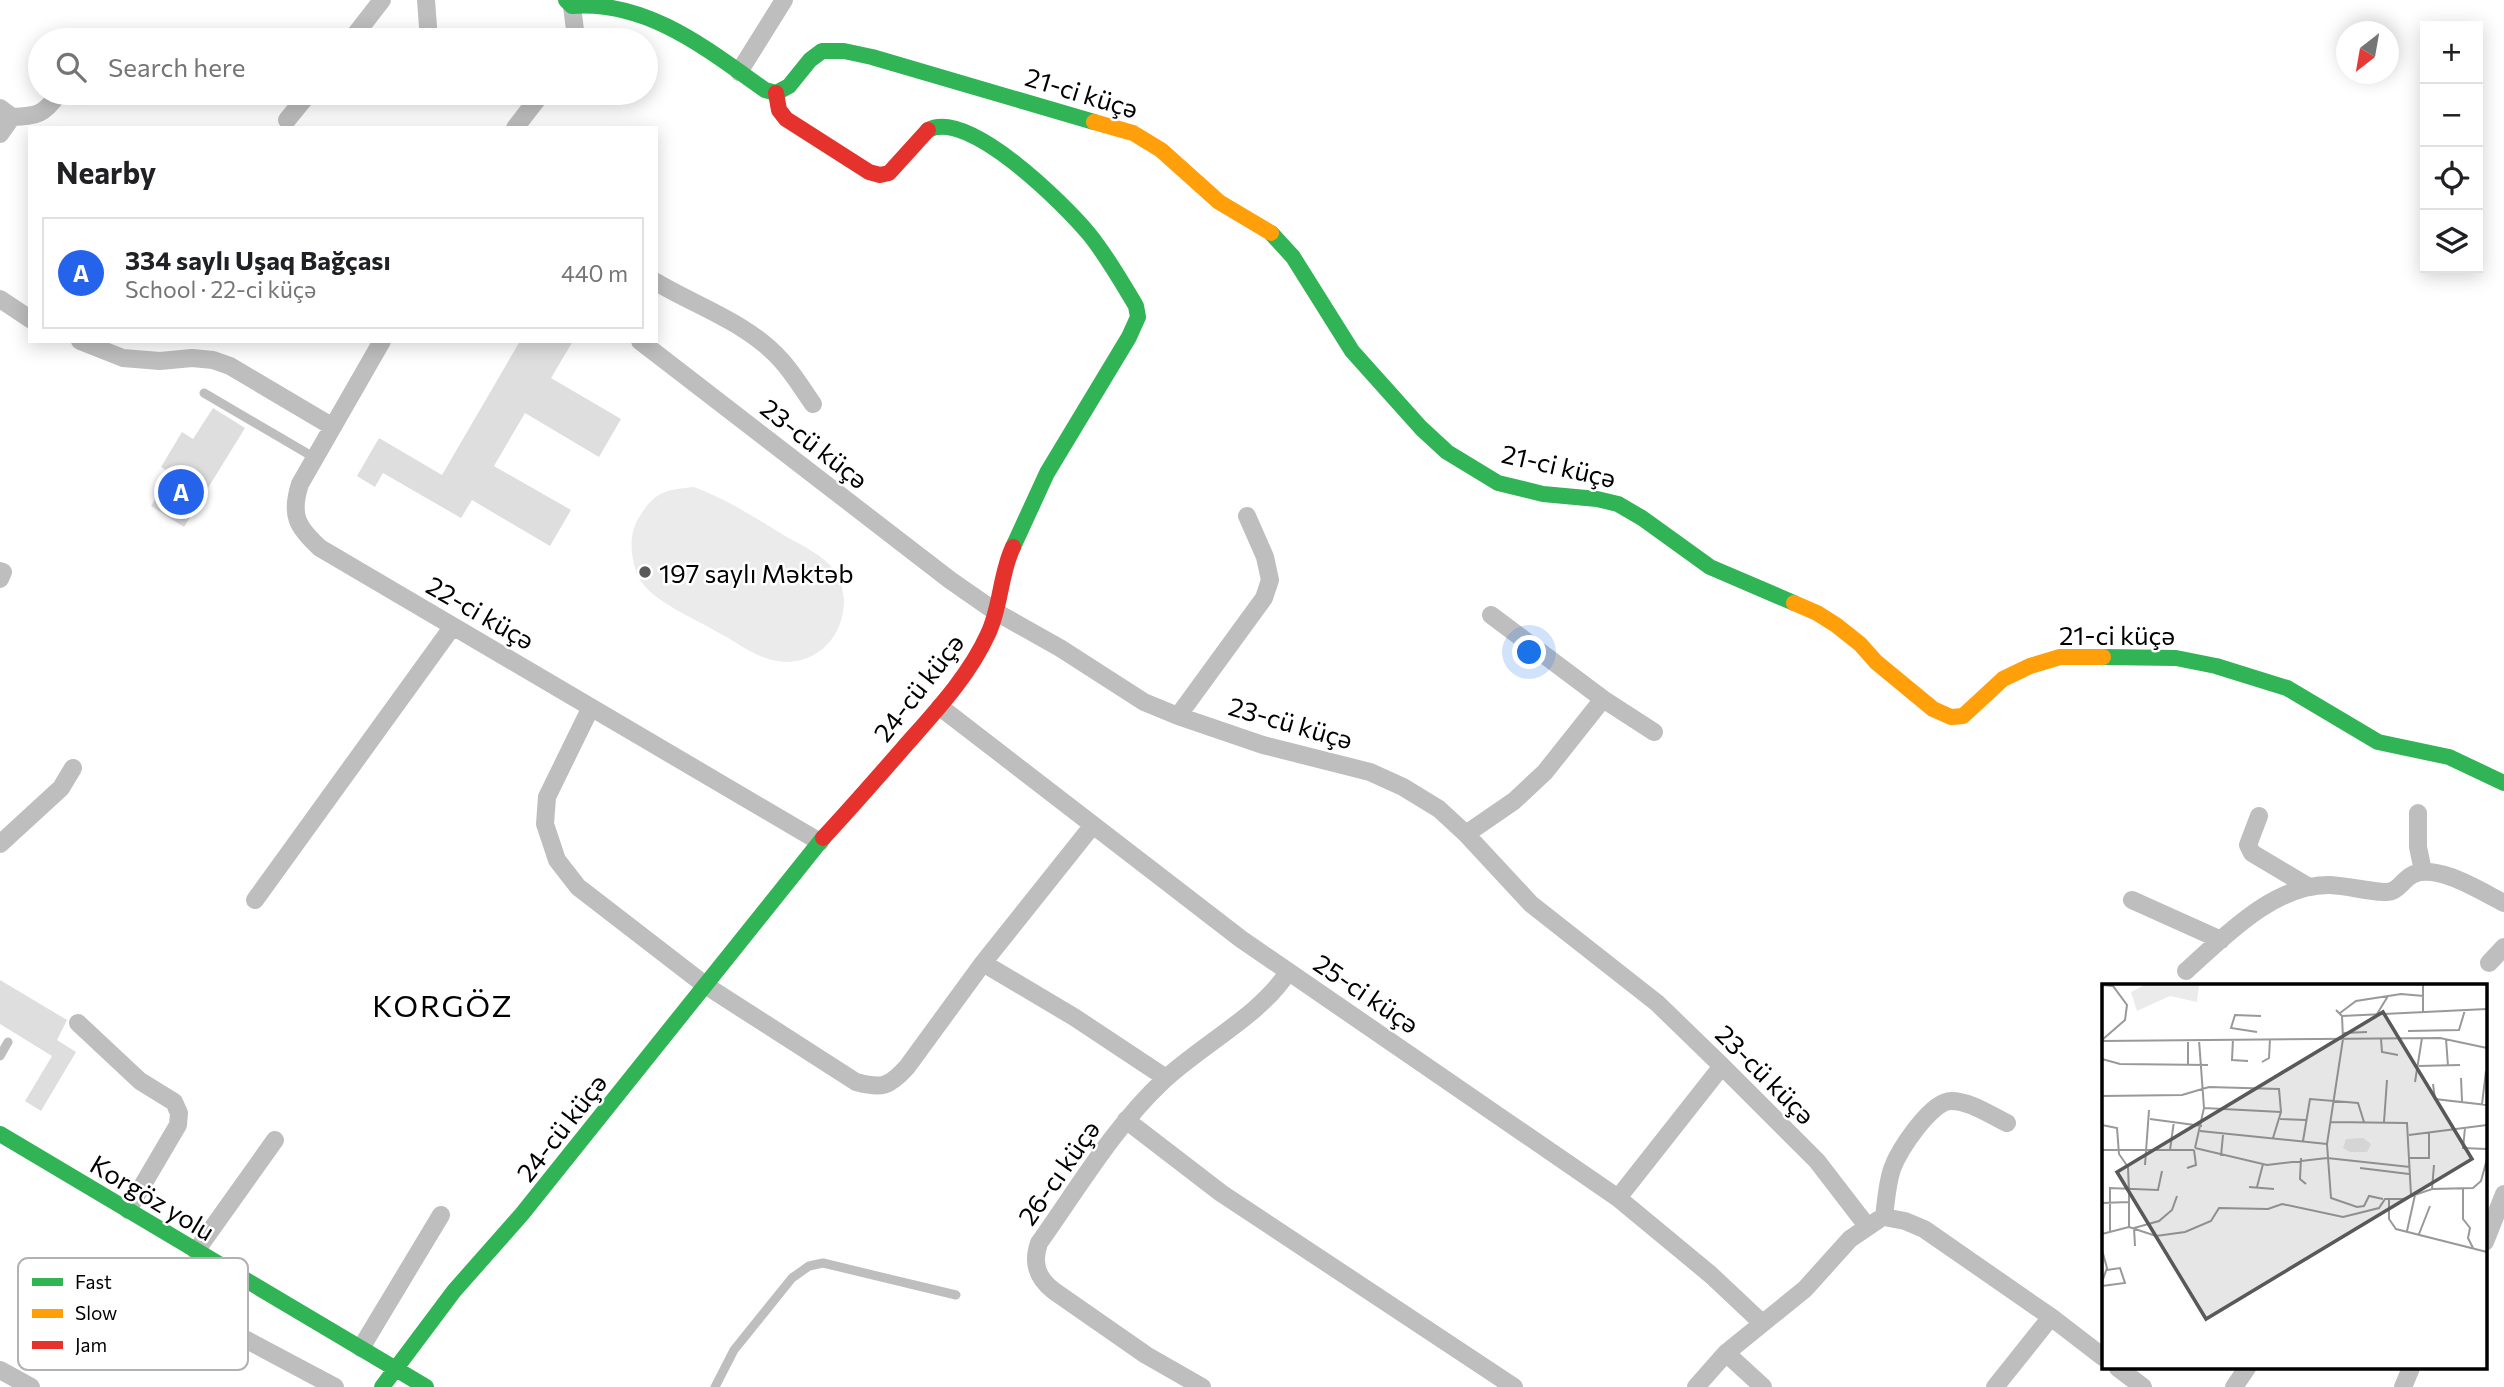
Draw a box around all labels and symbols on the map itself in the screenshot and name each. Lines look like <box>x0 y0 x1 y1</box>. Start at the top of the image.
north arrow <box>2336 21 2399 84</box>
street label: 21-ci küçə <box>1022 60 1142 124</box>
street label: 23-cü küçə <box>755 391 875 495</box>
street label: 21-ci küçə <box>1499 437 1619 493</box>
pin: A <box>158 466 204 518</box>
place label: 197 saylı Məktəb <box>659 557 854 588</box>
marker: 197 saylı Məktəb <box>637 564 653 580</box>
street label: 22-ci küçə <box>421 569 541 655</box>
street label: 21-ci küçə <box>2059 619 2175 650</box>
street label: 24-cü küçə <box>866 627 970 747</box>
your location <box>1512 635 1546 669</box>
street label: 23-cü küçə <box>1225 689 1357 755</box>
street label: 25-ci küçə <box>1309 947 1425 1039</box>
inset map <box>2102 984 2486 1370</box>
district label: KORGÖZ <box>372 986 514 1023</box>
street label: 23-cü küçə <box>1710 1018 1822 1130</box>
street label: 24-cü küçə <box>509 1067 613 1187</box>
street label: 26-cı küçə <box>1011 1114 1105 1230</box>
street label: Korgöz yolu <box>85 1148 221 1246</box>
legend <box>18 1258 248 1370</box>
text: Fast <box>75 1270 112 1293</box>
text: Slow <box>75 1301 117 1324</box>
text: Jam <box>75 1333 107 1356</box>

